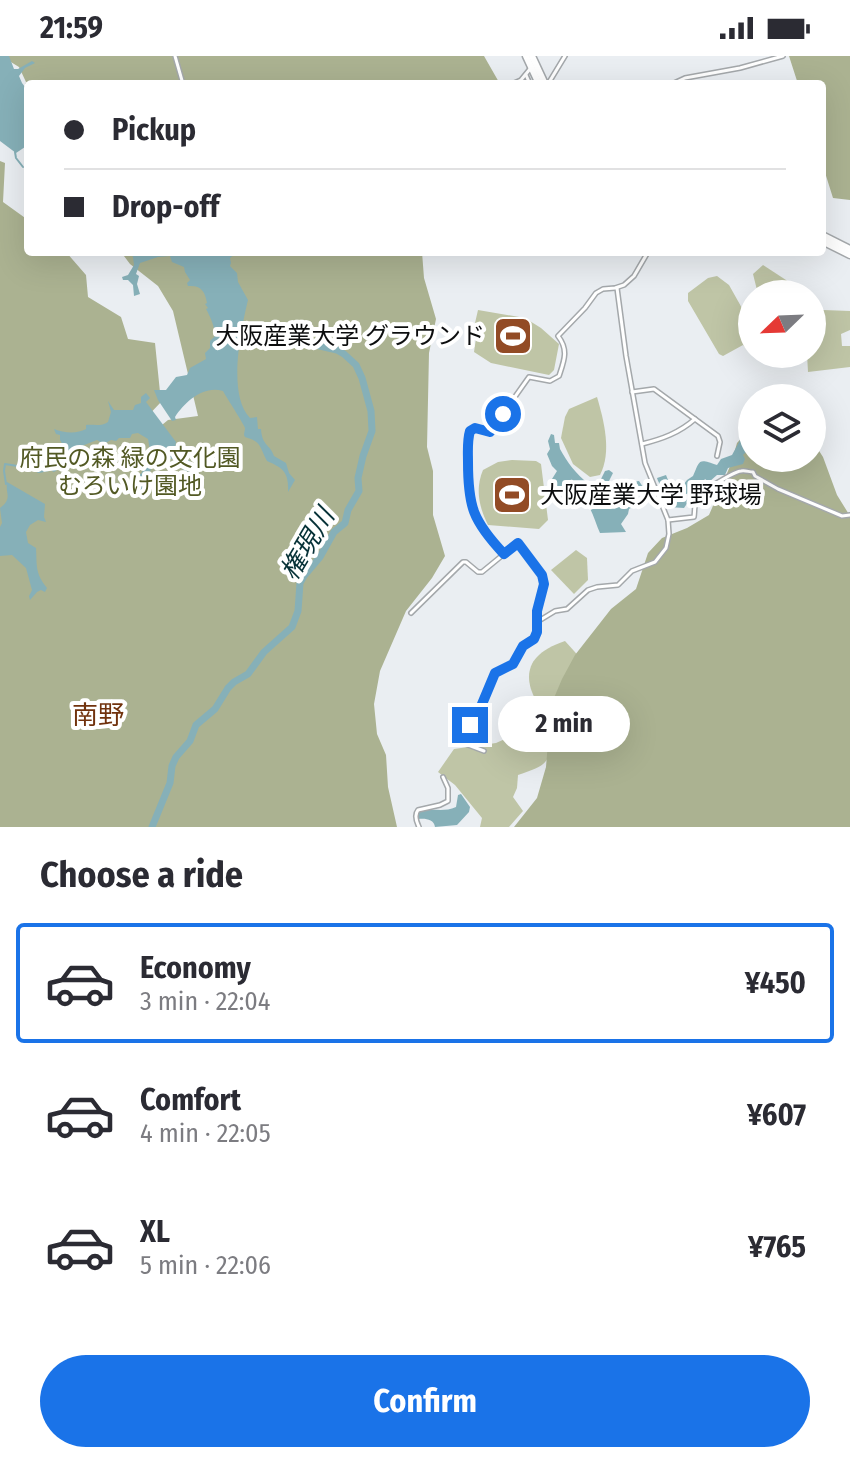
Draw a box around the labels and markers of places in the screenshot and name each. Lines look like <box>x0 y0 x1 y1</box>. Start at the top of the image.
sports icon: 大阪産業大学 グラウンド <box>492 315 534 357</box>
place label: 大阪産業大学 グラウンド <box>215 322 485 350</box>
sports icon: 大阪産業大学 野球場 <box>491 474 533 516</box>
place label: 大阪産業大学 野球場 <box>540 481 762 509</box>

